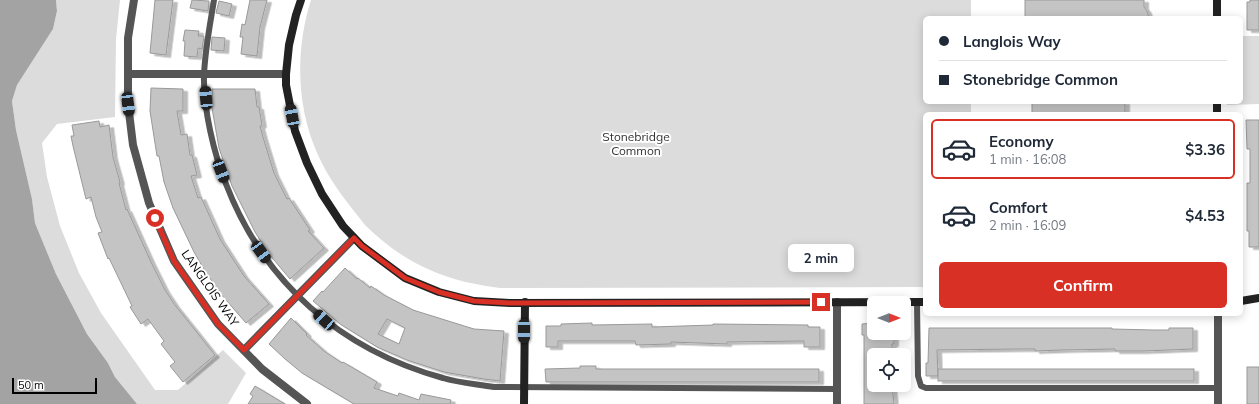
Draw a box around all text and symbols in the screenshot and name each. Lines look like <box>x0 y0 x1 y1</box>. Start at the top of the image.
text: Langlois Way <box>963 32 1061 51</box>
text: Stonebridge Common <box>963 70 1118 89</box>
car <box>199 86 213 110</box>
car <box>121 91 135 117</box>
car <box>284 103 300 129</box>
park label: Stonebridge Common <box>602 129 670 158</box>
icon: car <box>941 131 977 167</box>
text: Economy <box>989 132 1054 151</box>
text: $3.36 <box>1185 140 1225 159</box>
text: 1 min · 16:08 <box>989 151 1066 167</box>
car <box>211 158 231 184</box>
icon: car <box>941 197 977 233</box>
text: Comfort <box>989 198 1047 217</box>
text: $4.53 <box>1185 206 1225 225</box>
route start <box>146 209 164 227</box>
text: 2 min · 16:09 <box>989 217 1066 233</box>
car <box>249 239 273 265</box>
callout: 2 min <box>788 244 854 272</box>
street label: LANGLOIS WAY <box>178 247 243 329</box>
text: 2 min <box>804 250 838 266</box>
button: Confirm <box>939 262 1227 308</box>
route end <box>812 293 830 311</box>
north arrow <box>867 296 911 340</box>
map controls <box>867 296 911 392</box>
car <box>311 308 337 332</box>
car <box>518 319 530 343</box>
button: locate <box>867 348 911 392</box>
scale bar <box>12 376 97 395</box>
text: 50 m <box>18 378 44 392</box>

